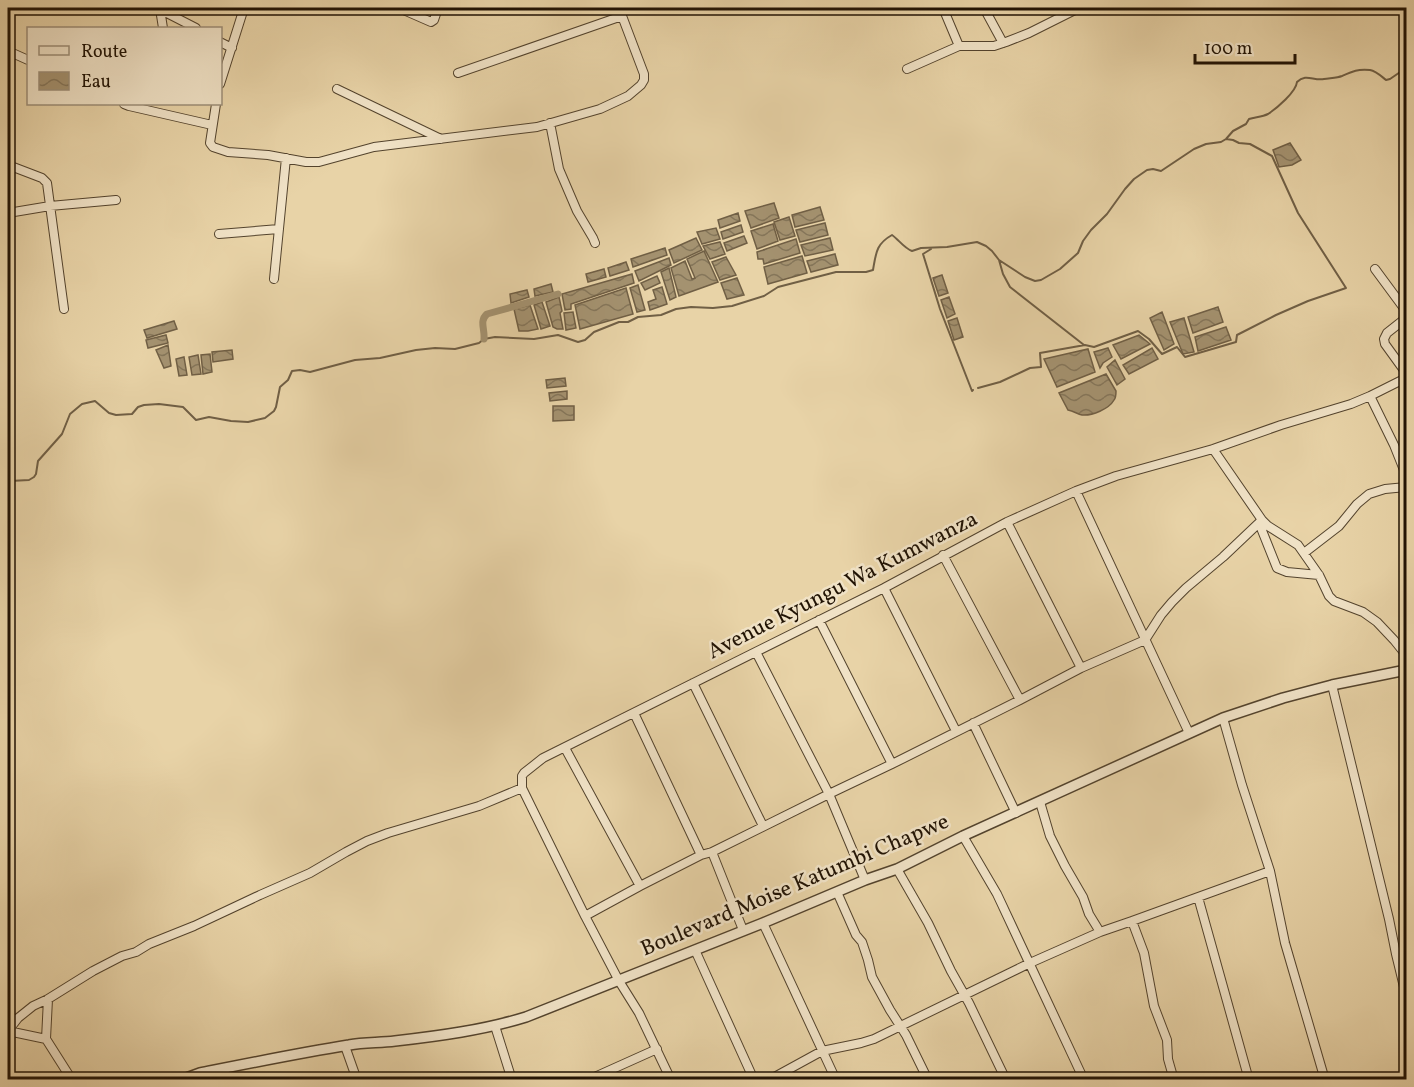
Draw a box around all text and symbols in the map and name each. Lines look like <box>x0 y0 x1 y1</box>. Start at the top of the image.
legend <box>27 27 222 105</box>
scale bar <box>1195 27 1296 65</box>
text: 100 m <box>1204 37 1253 62</box>
text: Route <box>81 40 127 65</box>
text: Eau <box>81 70 111 95</box>
street label: Avenue Kyungu Wa Kumwanza <box>703 504 983 668</box>
street label: Boulevard Moise Katumbi Chapwe <box>636 807 954 965</box>

